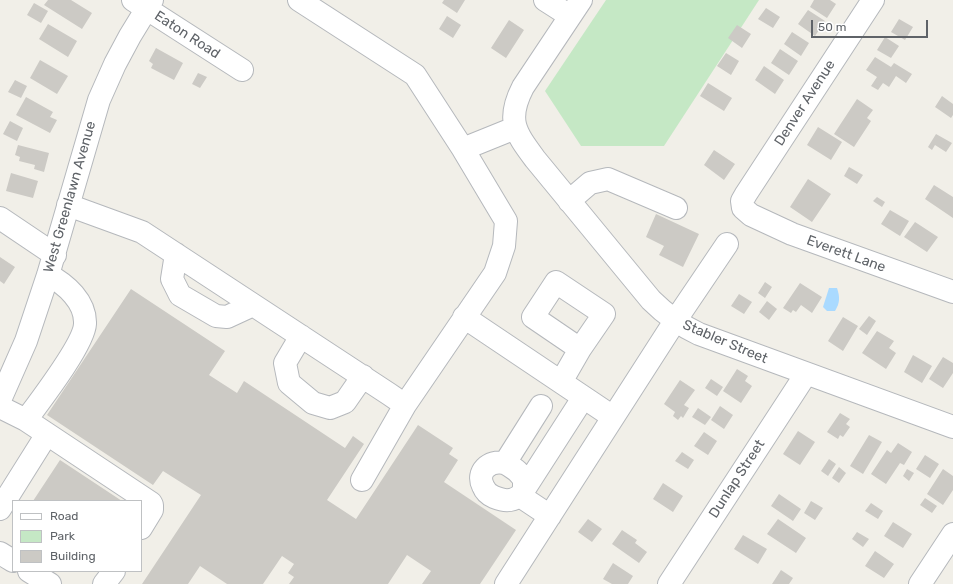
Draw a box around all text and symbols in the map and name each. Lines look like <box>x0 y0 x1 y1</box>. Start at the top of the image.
street label: Eaton Road <box>151 8 223 62</box>
scale bar <box>813 12 930 38</box>
text: 50 m <box>818 20 846 34</box>
street label: Denver Avenue <box>771 57 839 149</box>
street label: West Greenlawn Avenue <box>40 119 100 275</box>
street label: Everett Lane <box>804 232 888 276</box>
street label: Stabler Street <box>680 317 770 367</box>
street label: Dunlap Street <box>705 437 769 521</box>
legend <box>12 500 142 572</box>
text: Road <box>50 509 78 523</box>
text: Park <box>50 529 75 543</box>
text: Building <box>50 549 96 563</box>

